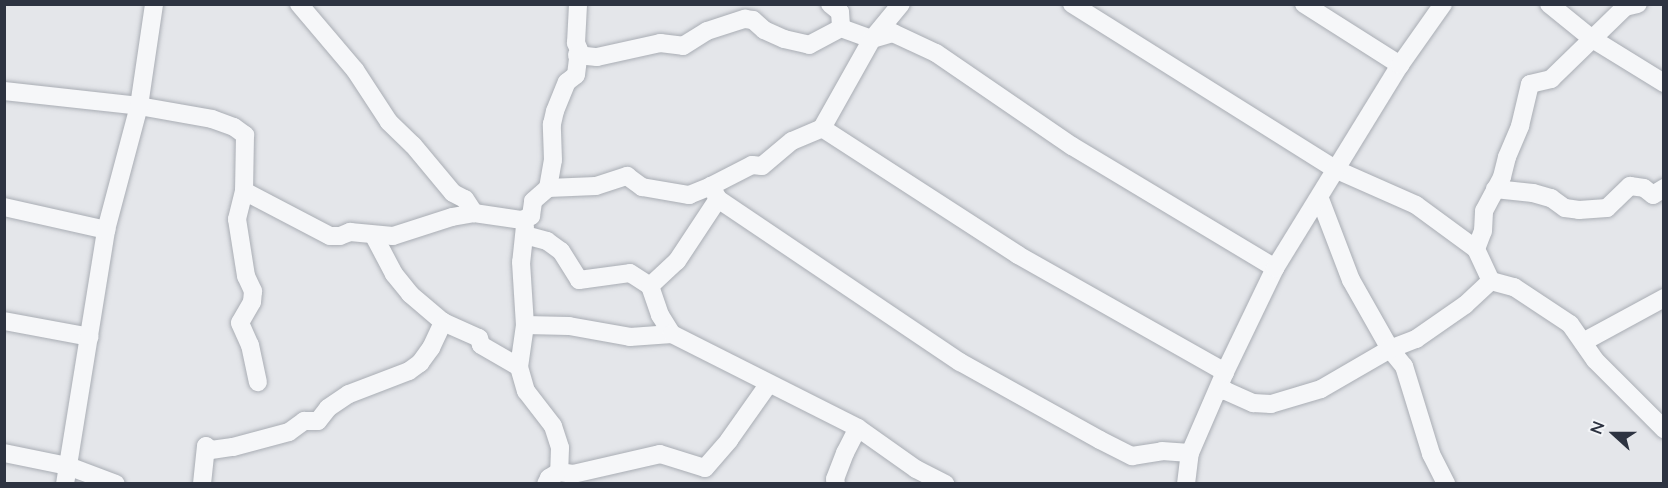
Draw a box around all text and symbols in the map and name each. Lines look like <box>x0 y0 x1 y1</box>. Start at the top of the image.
north arrow <box>1584 404 1644 464</box>
text: N <box>1586 418 1608 437</box>

